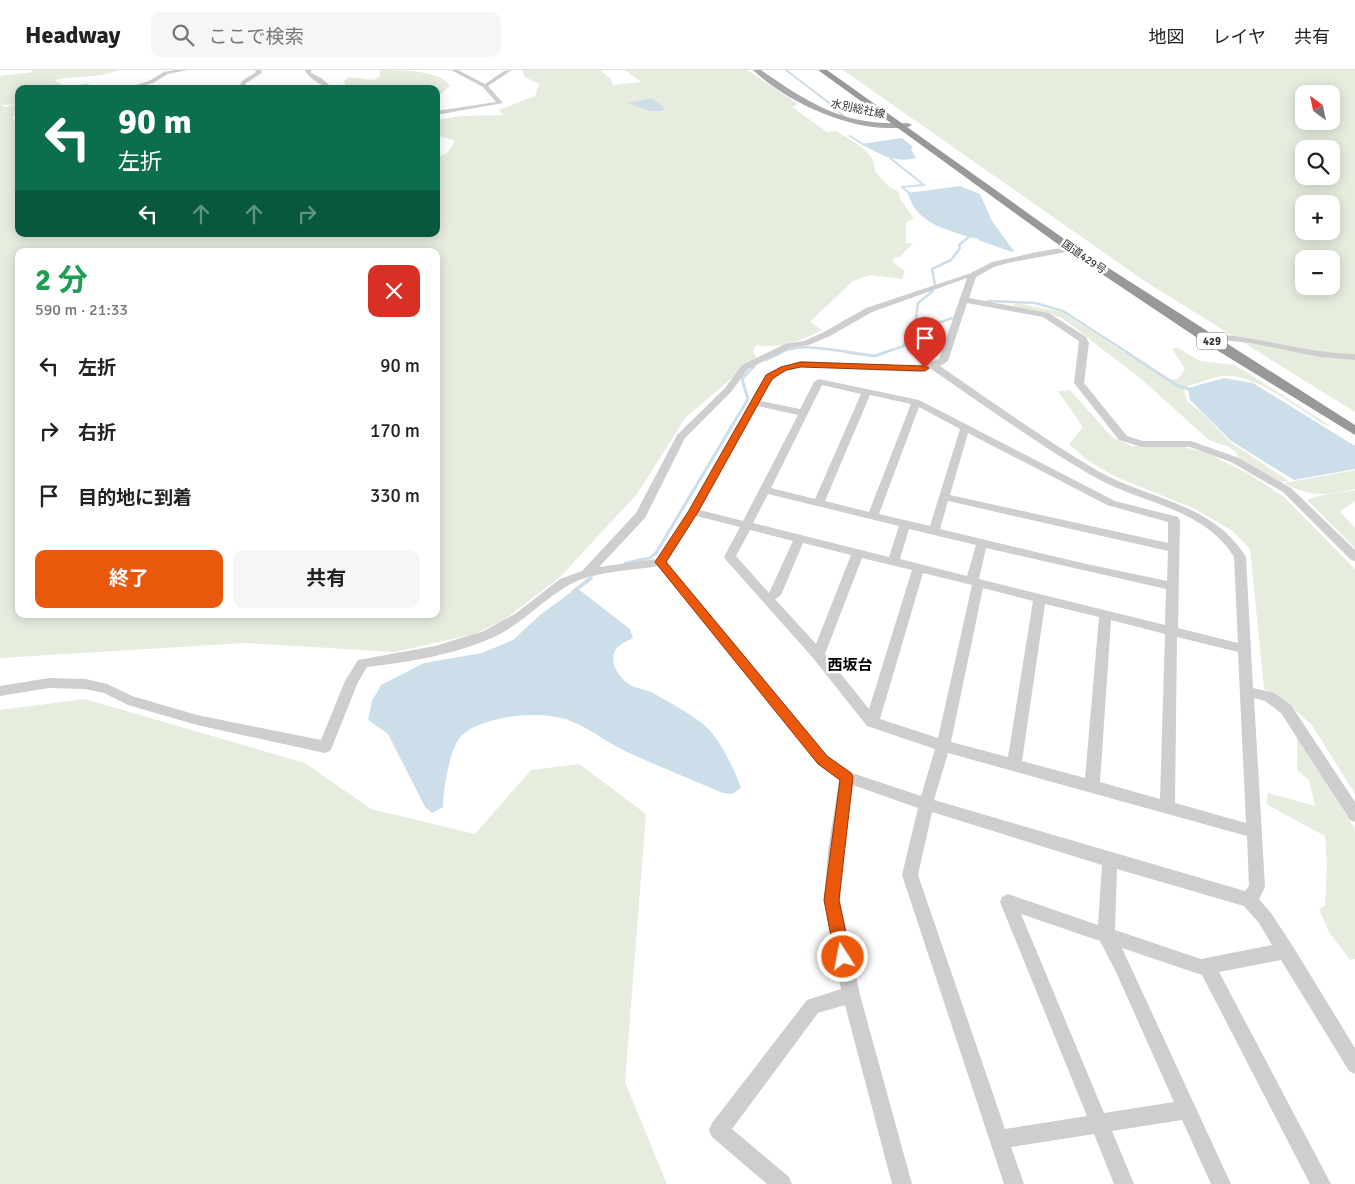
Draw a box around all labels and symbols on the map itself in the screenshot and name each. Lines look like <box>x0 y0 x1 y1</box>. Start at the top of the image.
north arrow <box>1295 85 1340 130</box>
street label: 水別総社線 <box>830 97 886 121</box>
street label: 国道429号 <box>1059 237 1109 277</box>
pin <box>904 317 946 368</box>
road number: 429 <box>1197 332 1227 350</box>
district label: 西坂台 <box>827 656 873 674</box>
position arrow <box>816 930 868 982</box>

